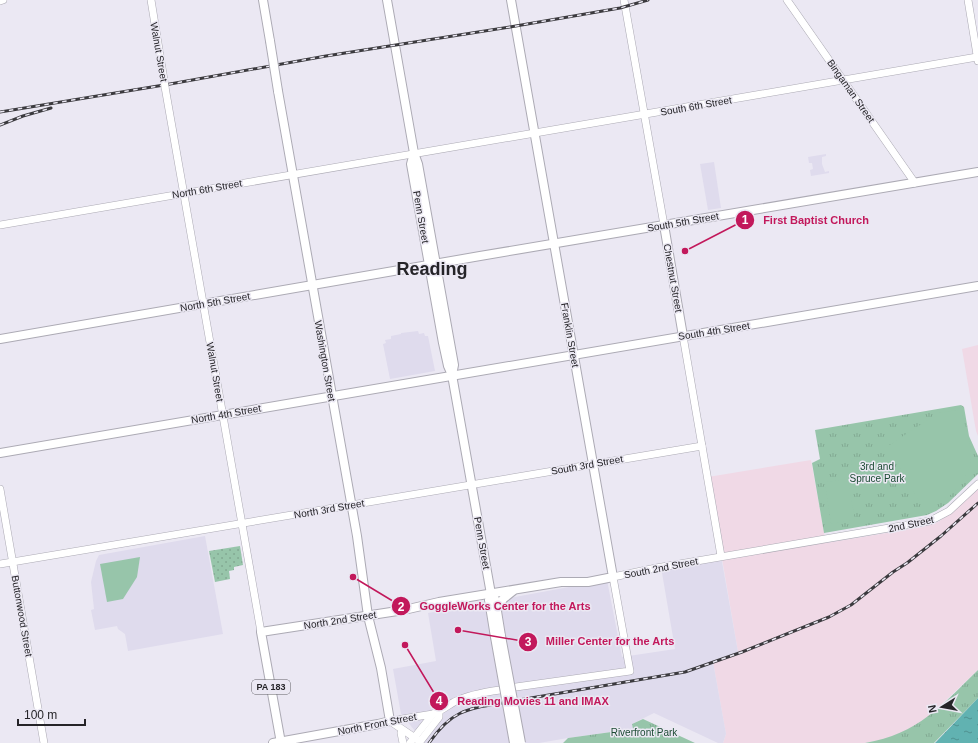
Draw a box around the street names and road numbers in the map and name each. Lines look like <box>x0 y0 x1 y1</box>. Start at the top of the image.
street label: Walnut Street <box>148 21 170 83</box>
street label: Bingaman Street <box>825 57 877 125</box>
street label: South 6th Street <box>659 94 733 118</box>
street label: North 6th Street <box>171 177 243 201</box>
street label: Penn Street <box>411 190 431 244</box>
street label: South 5th Street <box>646 210 720 234</box>
street label: Chestnut Street <box>662 243 684 313</box>
street label: North 5th Street <box>179 290 251 314</box>
street label: Franklin Street <box>559 302 581 368</box>
street label: Washington Street <box>312 320 338 402</box>
street label: South 4th Street <box>677 320 751 342</box>
street label: Walnut Street <box>204 341 226 403</box>
street label: North 4th Street <box>190 402 262 426</box>
street label: South 3rd Street <box>550 453 624 477</box>
street label: North 3rd Street <box>293 497 365 521</box>
street label: 2nd Street <box>887 514 935 534</box>
street label: Penn Street <box>472 516 492 570</box>
street label: South 2nd Street <box>623 555 699 581</box>
street label: Buttonwood Street <box>9 575 35 658</box>
street label: North 2nd Street <box>303 609 377 631</box>
road number: PA 183 <box>252 680 290 694</box>
street label: North Front Street <box>337 711 418 737</box>

